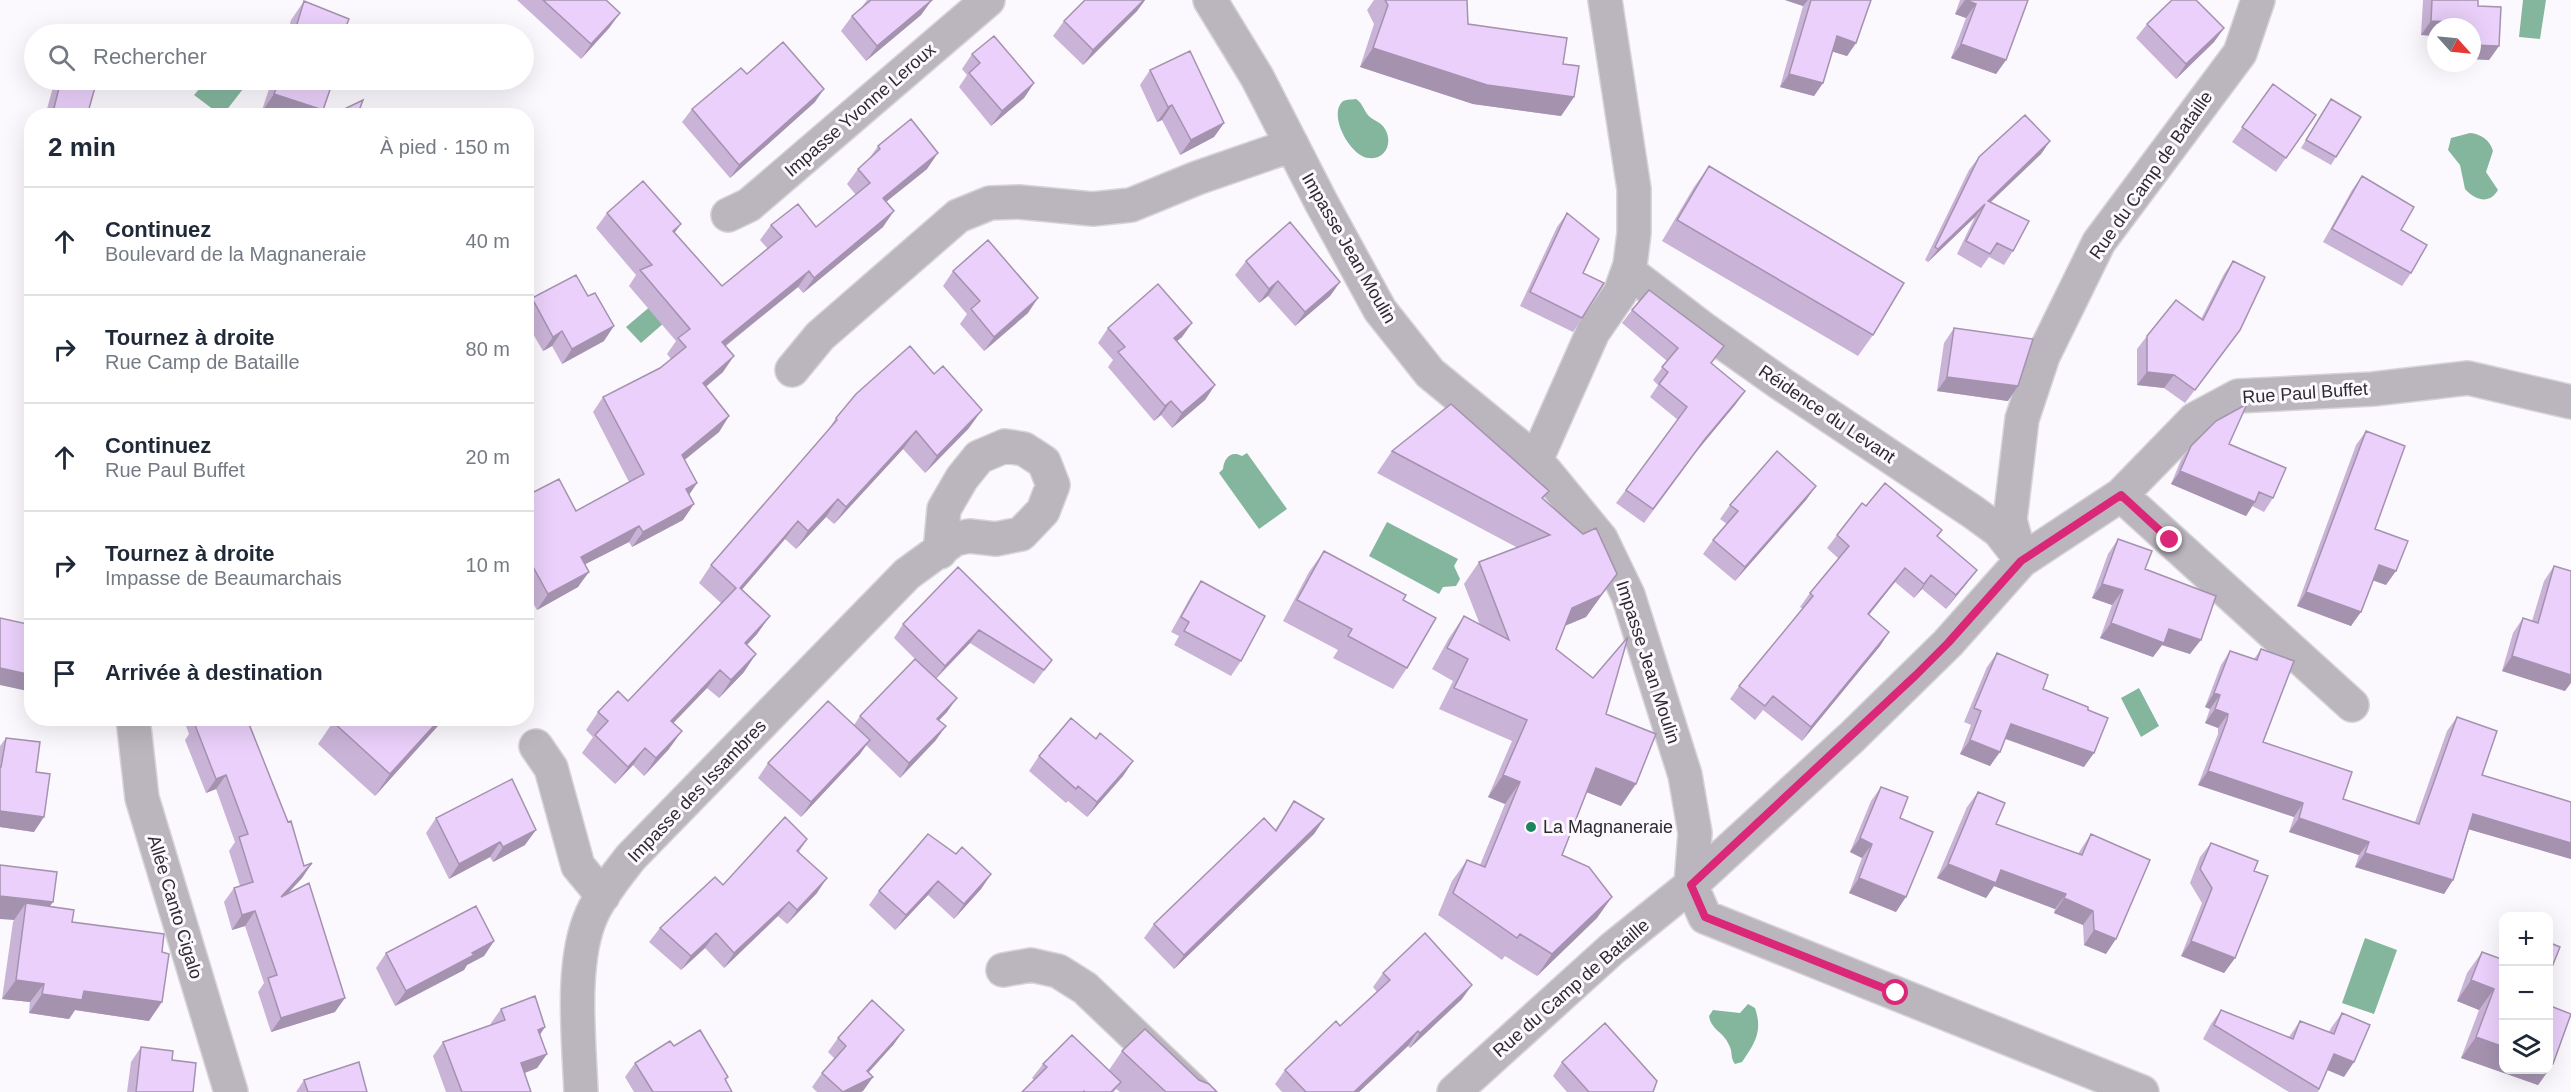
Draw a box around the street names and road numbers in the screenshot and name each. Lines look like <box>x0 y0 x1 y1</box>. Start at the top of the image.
street label: Impasse Yvonne Leroux <box>781 39 939 181</box>
street label: Rue du Camp de Bataille <box>2085 87 2217 263</box>
street label: Impasse Jean Moulin <box>1298 169 1400 327</box>
street label: Réidence du Levant <box>1755 361 1899 467</box>
street label: Rue Paul Buffet <box>2242 379 2368 407</box>
street label: Impasse Jean Moulin <box>1612 578 1684 746</box>
street label: Impasse des Issambres <box>624 716 770 866</box>
street label: Allée Canto Cigalo <box>144 833 206 981</box>
street label: Rue du Camp de Bataille <box>1489 915 1653 1061</box>

